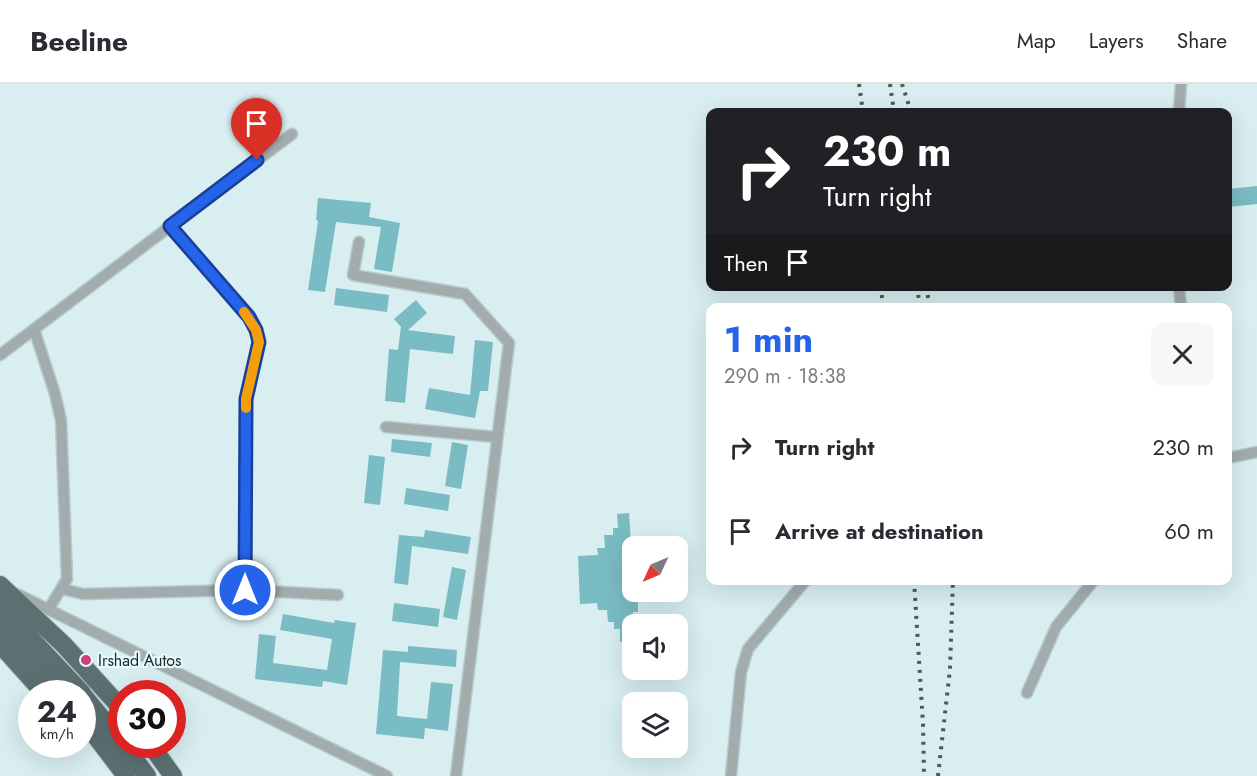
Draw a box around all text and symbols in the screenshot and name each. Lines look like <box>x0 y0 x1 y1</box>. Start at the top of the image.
text: Beeline <box>30 21 128 62</box>
text: Map <box>1017 26 1056 56</box>
text: Layers <box>1089 26 1144 56</box>
text: Share <box>1177 26 1227 56</box>
pin <box>231 98 282 160</box>
icon: arrive <box>240 107 273 140</box>
text: 230 m <box>823 121 951 182</box>
icon: right <box>724 132 802 210</box>
text: Turn right <box>823 177 931 216</box>
icon: arrive <box>781 246 814 279</box>
text: Then <box>724 247 769 279</box>
text: 1 min <box>724 313 813 365</box>
button: close <box>1151 323 1214 386</box>
text: 290 m · 18:38 <box>724 362 846 391</box>
icon: right <box>724 431 757 464</box>
text: Turn right <box>775 431 875 463</box>
text: 230 m <box>1153 431 1214 463</box>
icon: arrive <box>724 515 757 548</box>
text: Arrive at destination <box>775 515 984 547</box>
text: 60 m <box>1164 515 1214 547</box>
north arrow <box>622 536 688 602</box>
map controls <box>622 536 688 758</box>
position arrow <box>213 558 277 622</box>
button: sound <box>622 614 688 680</box>
place label: Irshad Autos <box>98 649 182 672</box>
marker: Irshad Autos <box>79 653 93 667</box>
speed limit sign: 30 <box>108 680 186 758</box>
text: 24 <box>37 690 77 733</box>
button: layers <box>622 692 688 758</box>
text: km/h <box>40 723 74 745</box>

